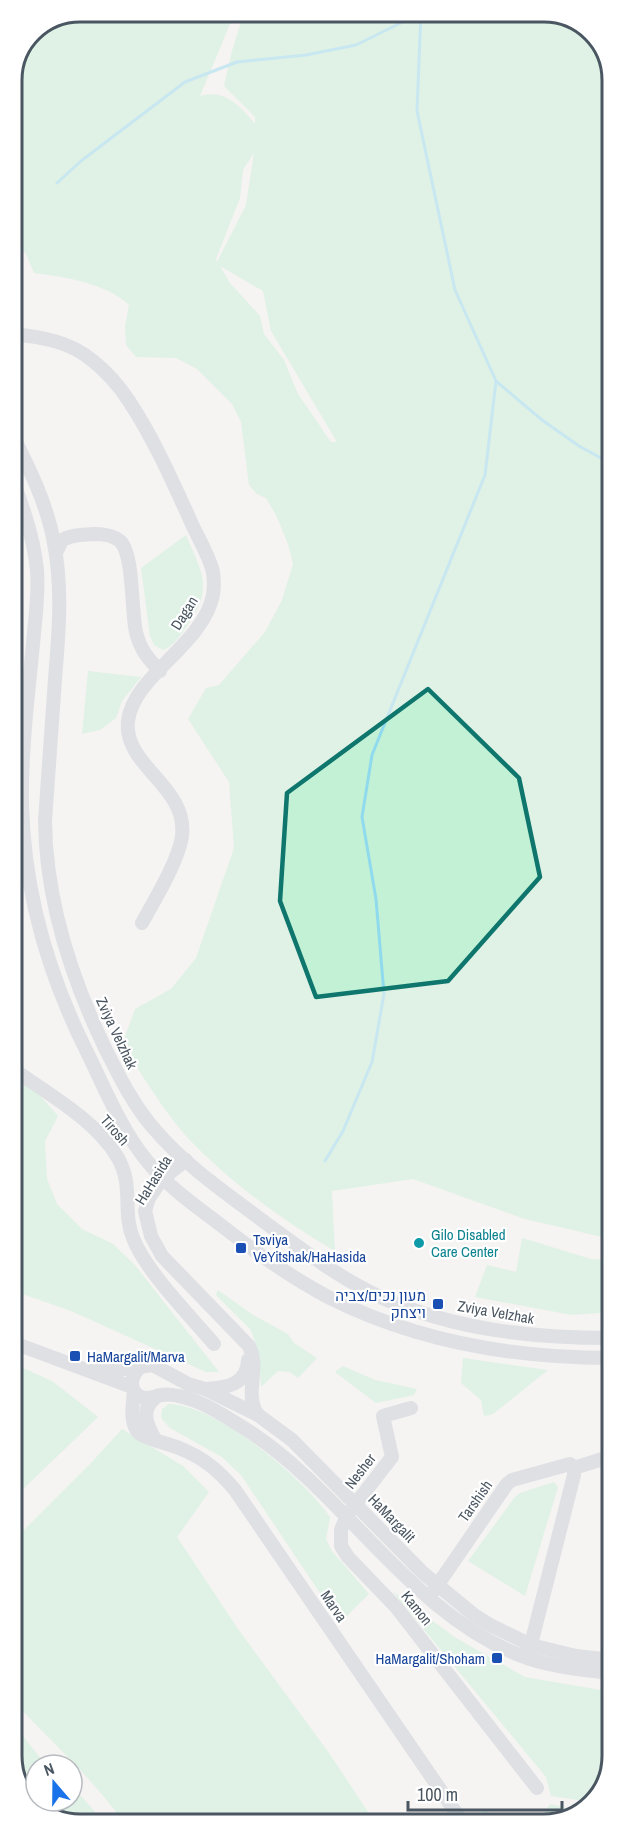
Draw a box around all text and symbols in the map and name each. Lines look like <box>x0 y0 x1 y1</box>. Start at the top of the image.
street label: Dagan <box>165 592 203 634</box>
street label: Zviya VeIzhak <box>91 994 143 1073</box>
street label: Tirosh <box>96 1110 134 1150</box>
street label: HaHasida <box>130 1151 176 1209</box>
place label: Gilo Disabled Care Center <box>431 1224 506 1262</box>
place label: Tsviya VeYitshak/HaHasida <box>253 1229 366 1267</box>
marker: Gilo Disabled Care Center <box>412 1236 426 1250</box>
marker: Tsviya VeYitshak/HaHasida <box>234 1241 248 1255</box>
place label: מעון נכים/צביה ויצחק <box>335 1285 426 1323</box>
street label: Zviya VeIzhak <box>456 1295 537 1329</box>
marker: מעון נכים/צביה ויצחק <box>431 1297 445 1311</box>
place label: HaMargalit/Marva <box>87 1346 185 1367</box>
marker: HaMargalit/Marva <box>68 1349 82 1363</box>
street label: Nesher <box>340 1449 380 1493</box>
street label: Tarshish <box>453 1476 497 1526</box>
street label: HaMargalit <box>364 1489 421 1547</box>
street label: Marva <box>316 1586 352 1626</box>
street label: Kamon <box>397 1586 437 1630</box>
place label: HaMargalit/Shoham <box>376 1648 485 1669</box>
marker: HaMargalit/Shoham <box>490 1651 504 1665</box>
north arrow <box>24 1753 84 1813</box>
text: N <box>41 1757 57 1781</box>
scale bar <box>408 1774 562 1812</box>
text: 100 m <box>417 1782 458 1807</box>

